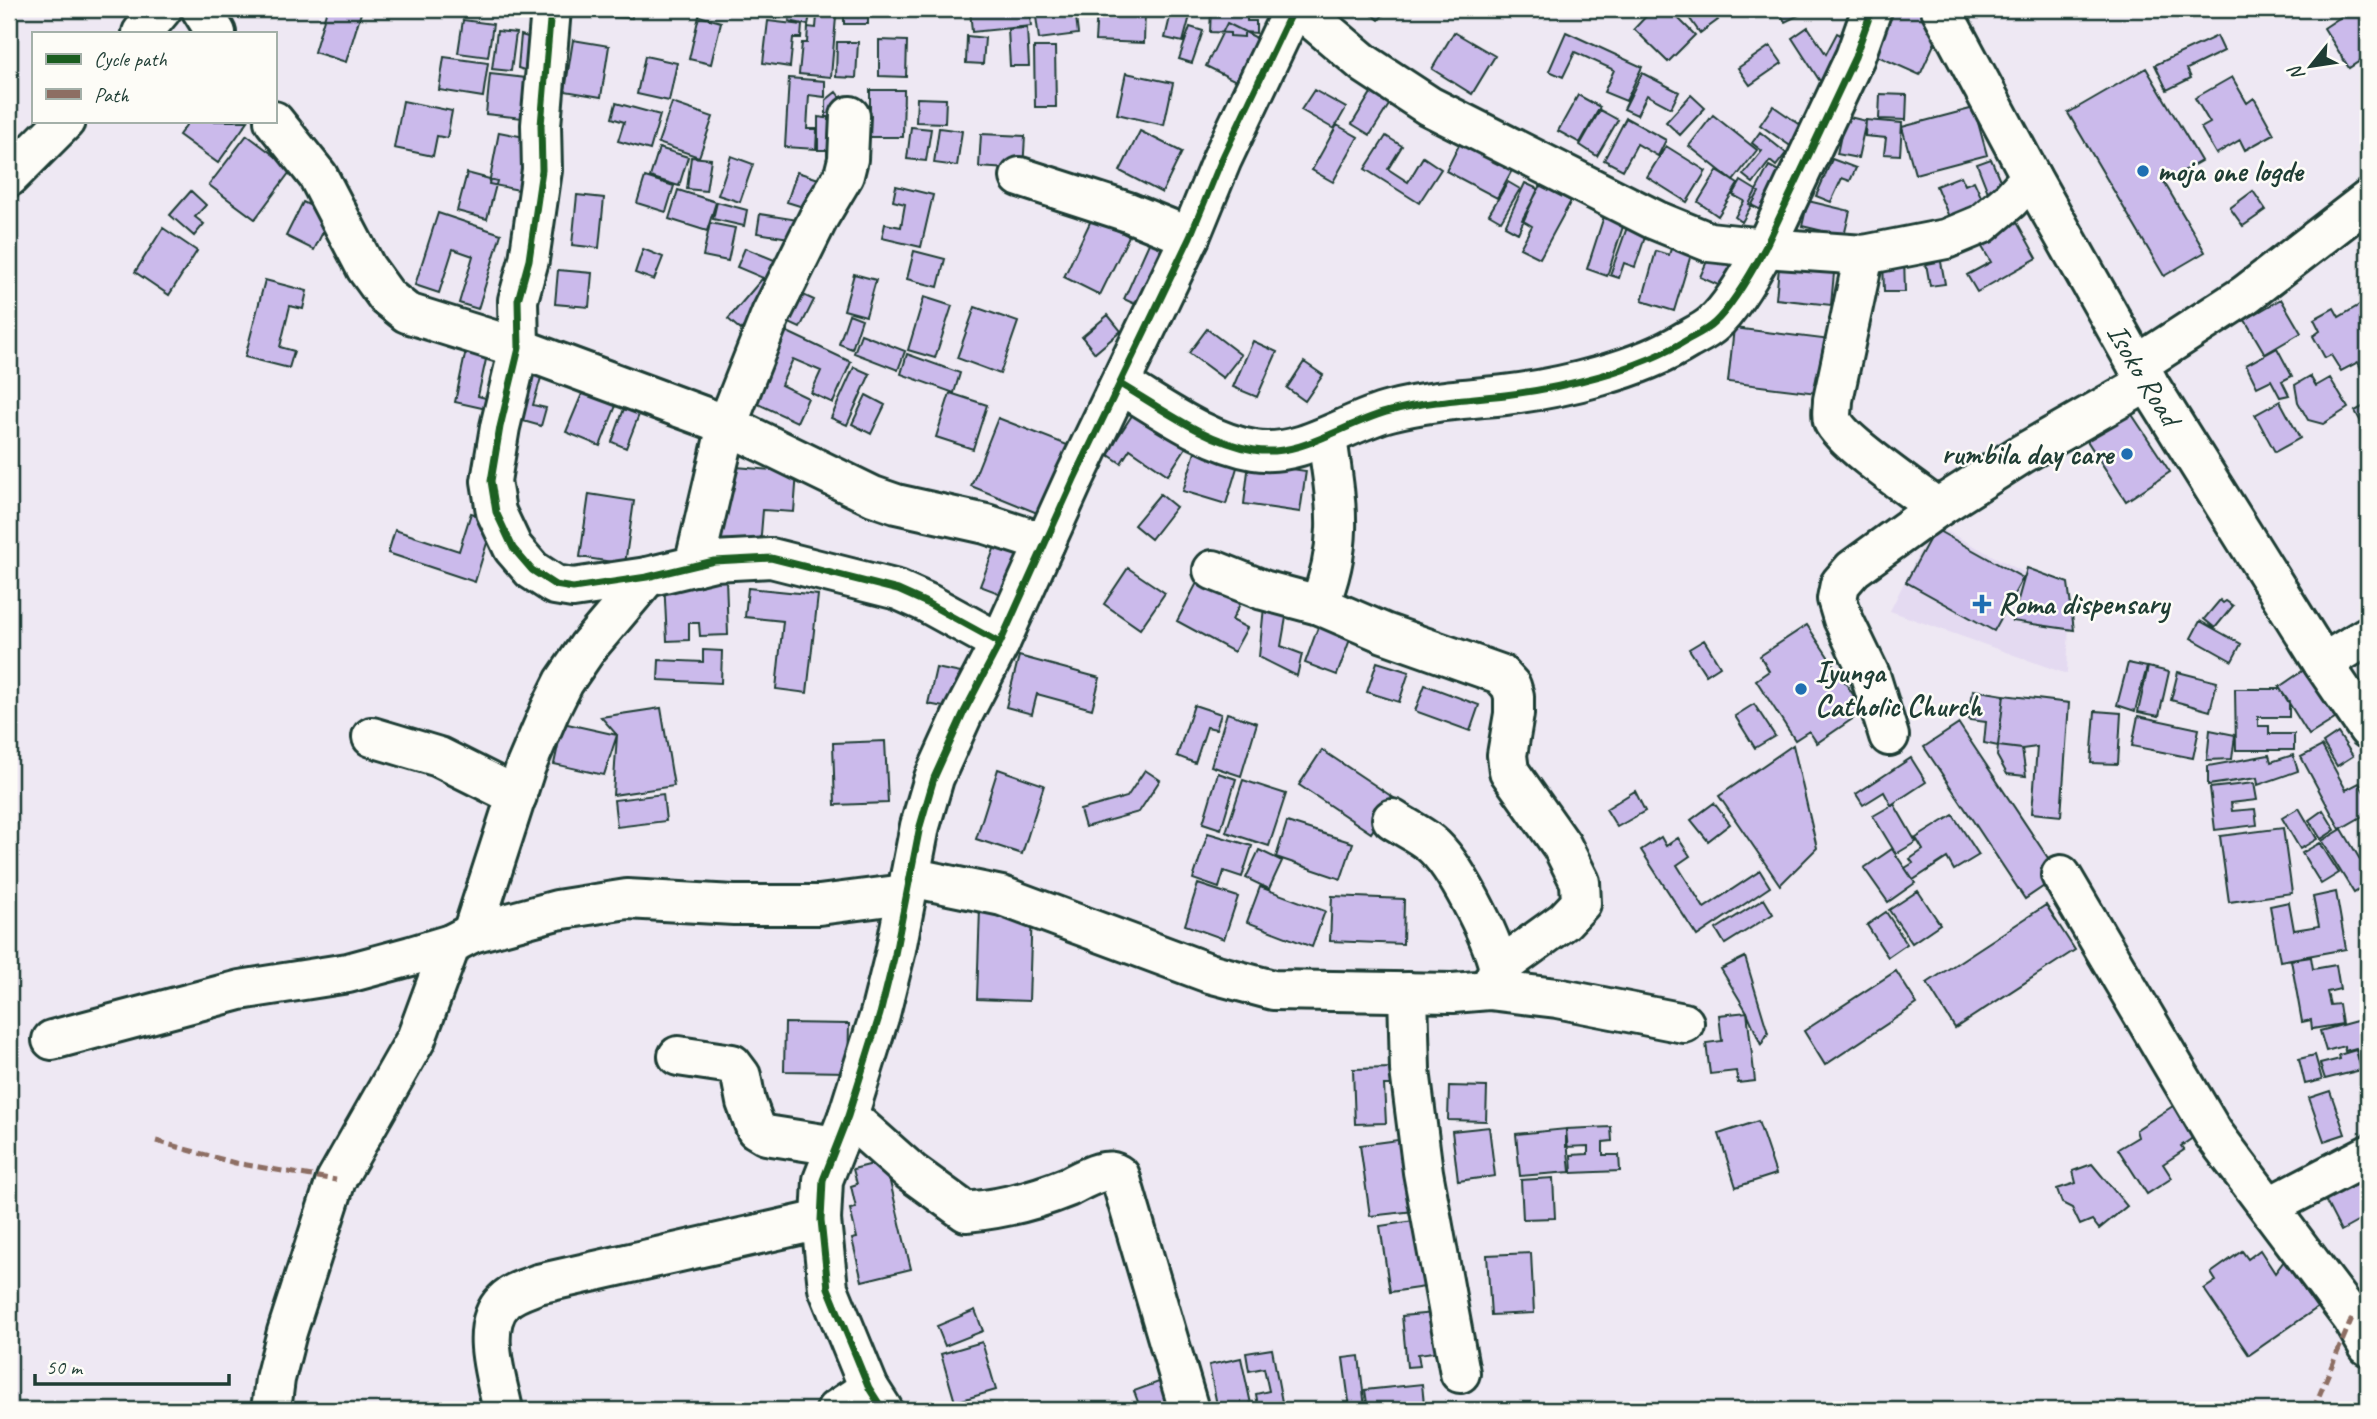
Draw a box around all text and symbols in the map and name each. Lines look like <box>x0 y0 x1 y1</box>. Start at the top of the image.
legend <box>32 32 276 122</box>
north arrow <box>2276 32 2346 102</box>
text: Cycle path <box>94 46 167 72</box>
text: N <box>2282 60 2310 85</box>
text: Path <box>94 82 130 108</box>
place label: moja one logde <box>2157 152 2305 190</box>
marker: moja one logde <box>2135 163 2151 179</box>
street label: Isoko Road <box>2098 317 2191 436</box>
place label: rumbila day care <box>1941 435 2115 473</box>
marker: rumbila day care <box>2119 446 2135 462</box>
place label: Roma dispensary <box>1998 585 2172 624</box>
marker: Roma dispensary <box>1972 594 1992 614</box>
place label: Iyunga Catholic Church <box>1815 653 1983 725</box>
marker: Iyunga Catholic Church <box>1793 681 1809 697</box>
scale bar <box>35 1342 229 1386</box>
text: 50 m <box>46 1354 84 1380</box>

